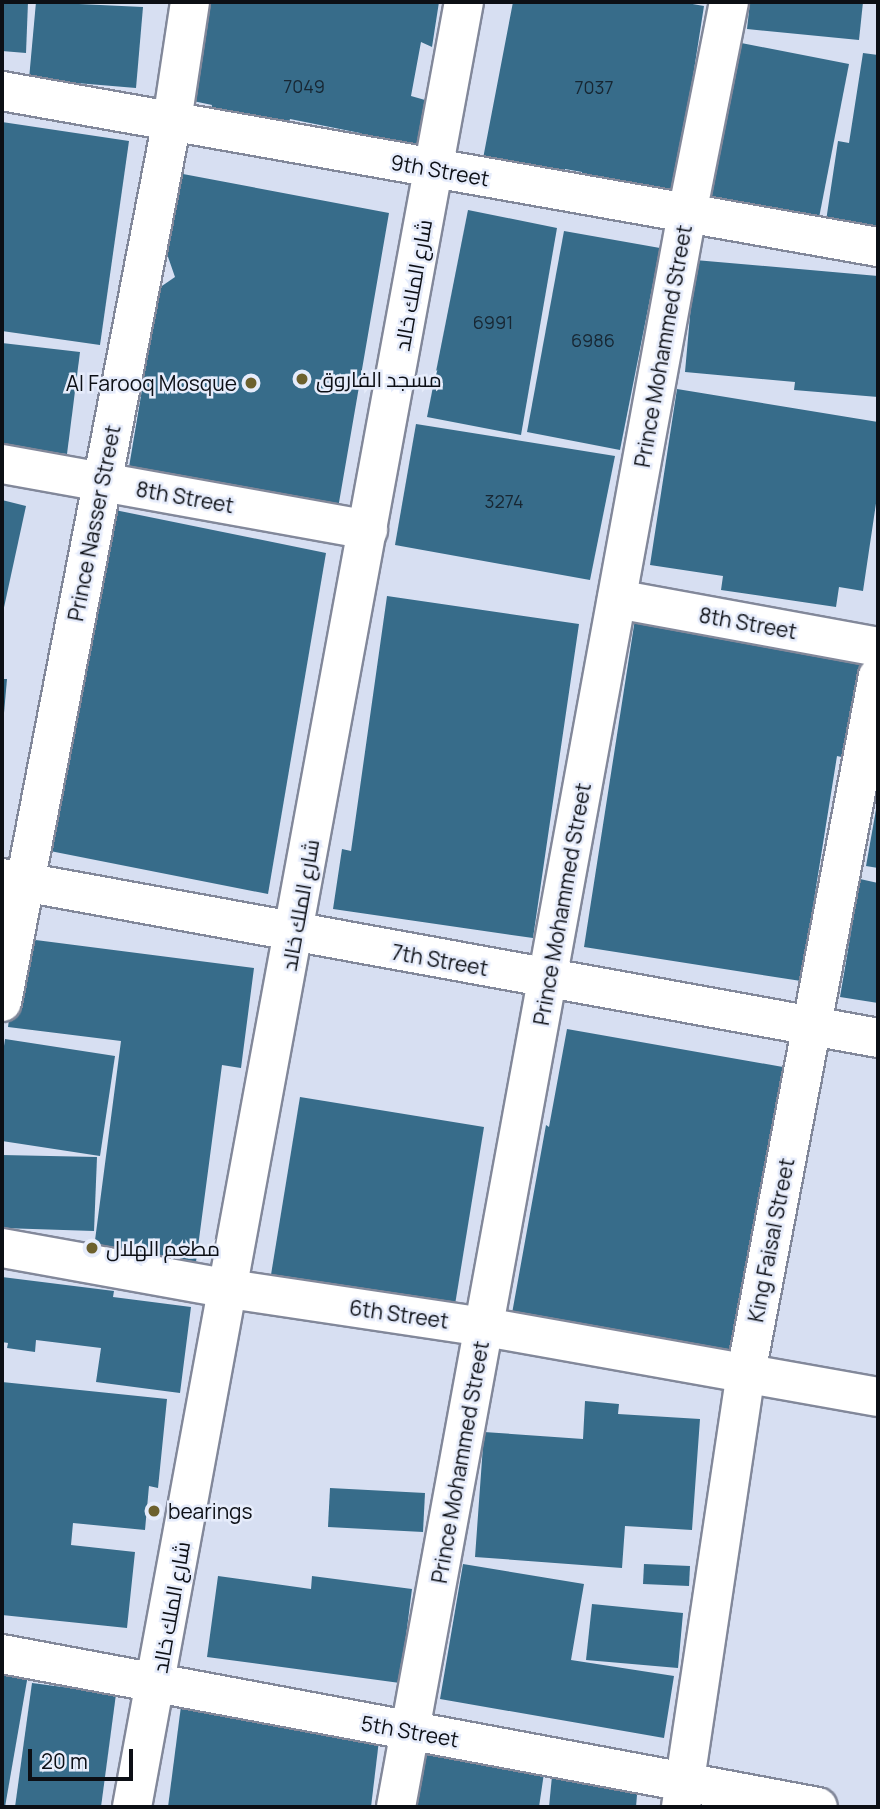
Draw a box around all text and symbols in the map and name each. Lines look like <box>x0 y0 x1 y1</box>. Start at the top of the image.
house number: 7049 <box>283 75 325 97</box>
house number: 7037 <box>574 76 614 98</box>
street label: 9th Street <box>389 149 491 191</box>
street label: شارع الملك خالد <box>389 217 437 353</box>
street label: Prince Mohammed Street <box>629 223 697 469</box>
house number: 6991 <box>473 311 513 333</box>
house number: 6986 <box>571 329 615 351</box>
place label: مسجد الفاروق <box>316 366 442 392</box>
place label: Al Farooq Mosque <box>66 370 237 396</box>
marker: مسجد الفاروق <box>294 371 310 387</box>
marker: Al Farooq Mosque <box>243 375 259 391</box>
street label: Prince Nasser Street <box>63 423 125 623</box>
street label: 8th Street <box>134 476 236 518</box>
house number: 3274 <box>484 490 524 512</box>
street label: 8th Street <box>697 602 799 644</box>
street label: Prince Mohammed Street <box>528 781 596 1027</box>
street label: شارع الملك خالد <box>276 837 324 973</box>
street label: 7th Street <box>390 939 490 981</box>
street label: King Faisal Street <box>743 1156 799 1324</box>
place label: مطعم الهلال <box>106 1235 220 1261</box>
marker: مطعم الهلال <box>84 1240 100 1256</box>
street label: 6th Street <box>348 1295 450 1333</box>
street label: Prince Mohammed Street <box>426 1339 494 1585</box>
place label: bearings <box>168 1498 253 1524</box>
marker: bearings <box>146 1503 162 1519</box>
street label: شارع الملك خالد <box>147 1539 195 1675</box>
street label: 5th Street <box>359 1710 461 1752</box>
scale bar <box>32 1736 136 1780</box>
text: 20 m <box>41 1747 88 1775</box>

